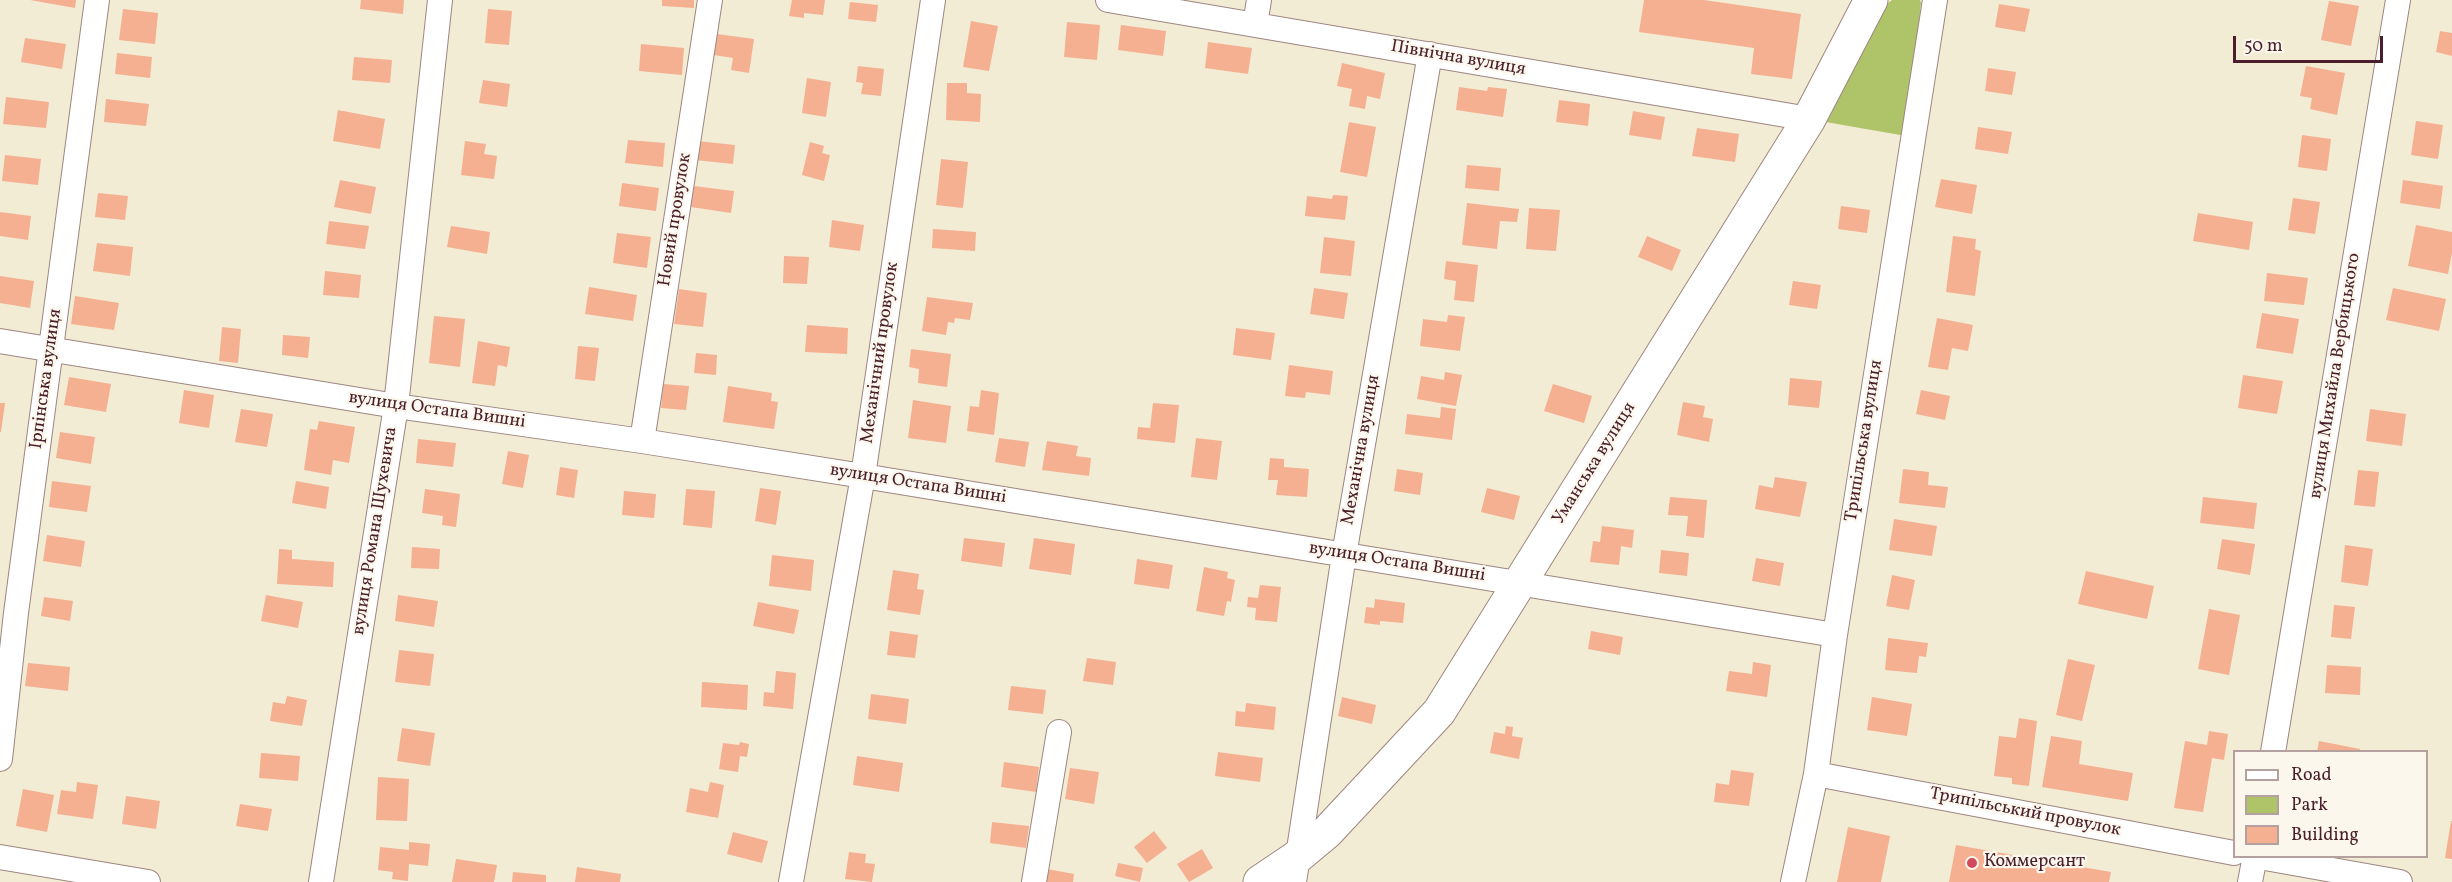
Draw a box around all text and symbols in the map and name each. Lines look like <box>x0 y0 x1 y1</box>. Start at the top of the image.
scale bar <box>2236 24 2386 62</box>
text: 50 m <box>2244 34 2283 59</box>
street label: Північна вулиця <box>1389 37 1527 81</box>
street label: Новий провулок <box>655 152 697 288</box>
street label: вулиця Михайла Вербицького <box>2306 252 2366 500</box>
street label: Механічний провулок <box>858 261 904 445</box>
street label: Ірпінська вулиця <box>26 307 68 451</box>
street label: Трипільська вулиця <box>1842 359 1888 523</box>
street label: Механічна вулиця <box>1338 373 1386 527</box>
street label: вулиця Остапа Вишні <box>347 388 527 434</box>
street label: Уманська вулиця <box>1549 399 1641 529</box>
street label: вулиця Романа Шухевича <box>349 425 403 637</box>
street label: вулиця Остапа Вишні <box>828 460 1008 510</box>
street label: вулиця Остапа Вишні <box>1307 538 1487 588</box>
legend <box>2233 750 2428 858</box>
text: Road <box>2291 763 2332 788</box>
street label: Трипільський провулок <box>1928 784 2122 842</box>
text: Park <box>2291 793 2328 818</box>
text: Building <box>2291 823 2359 848</box>
place label: Коммерсант <box>1984 852 2085 874</box>
marker: Коммерсант <box>1965 856 1979 870</box>

